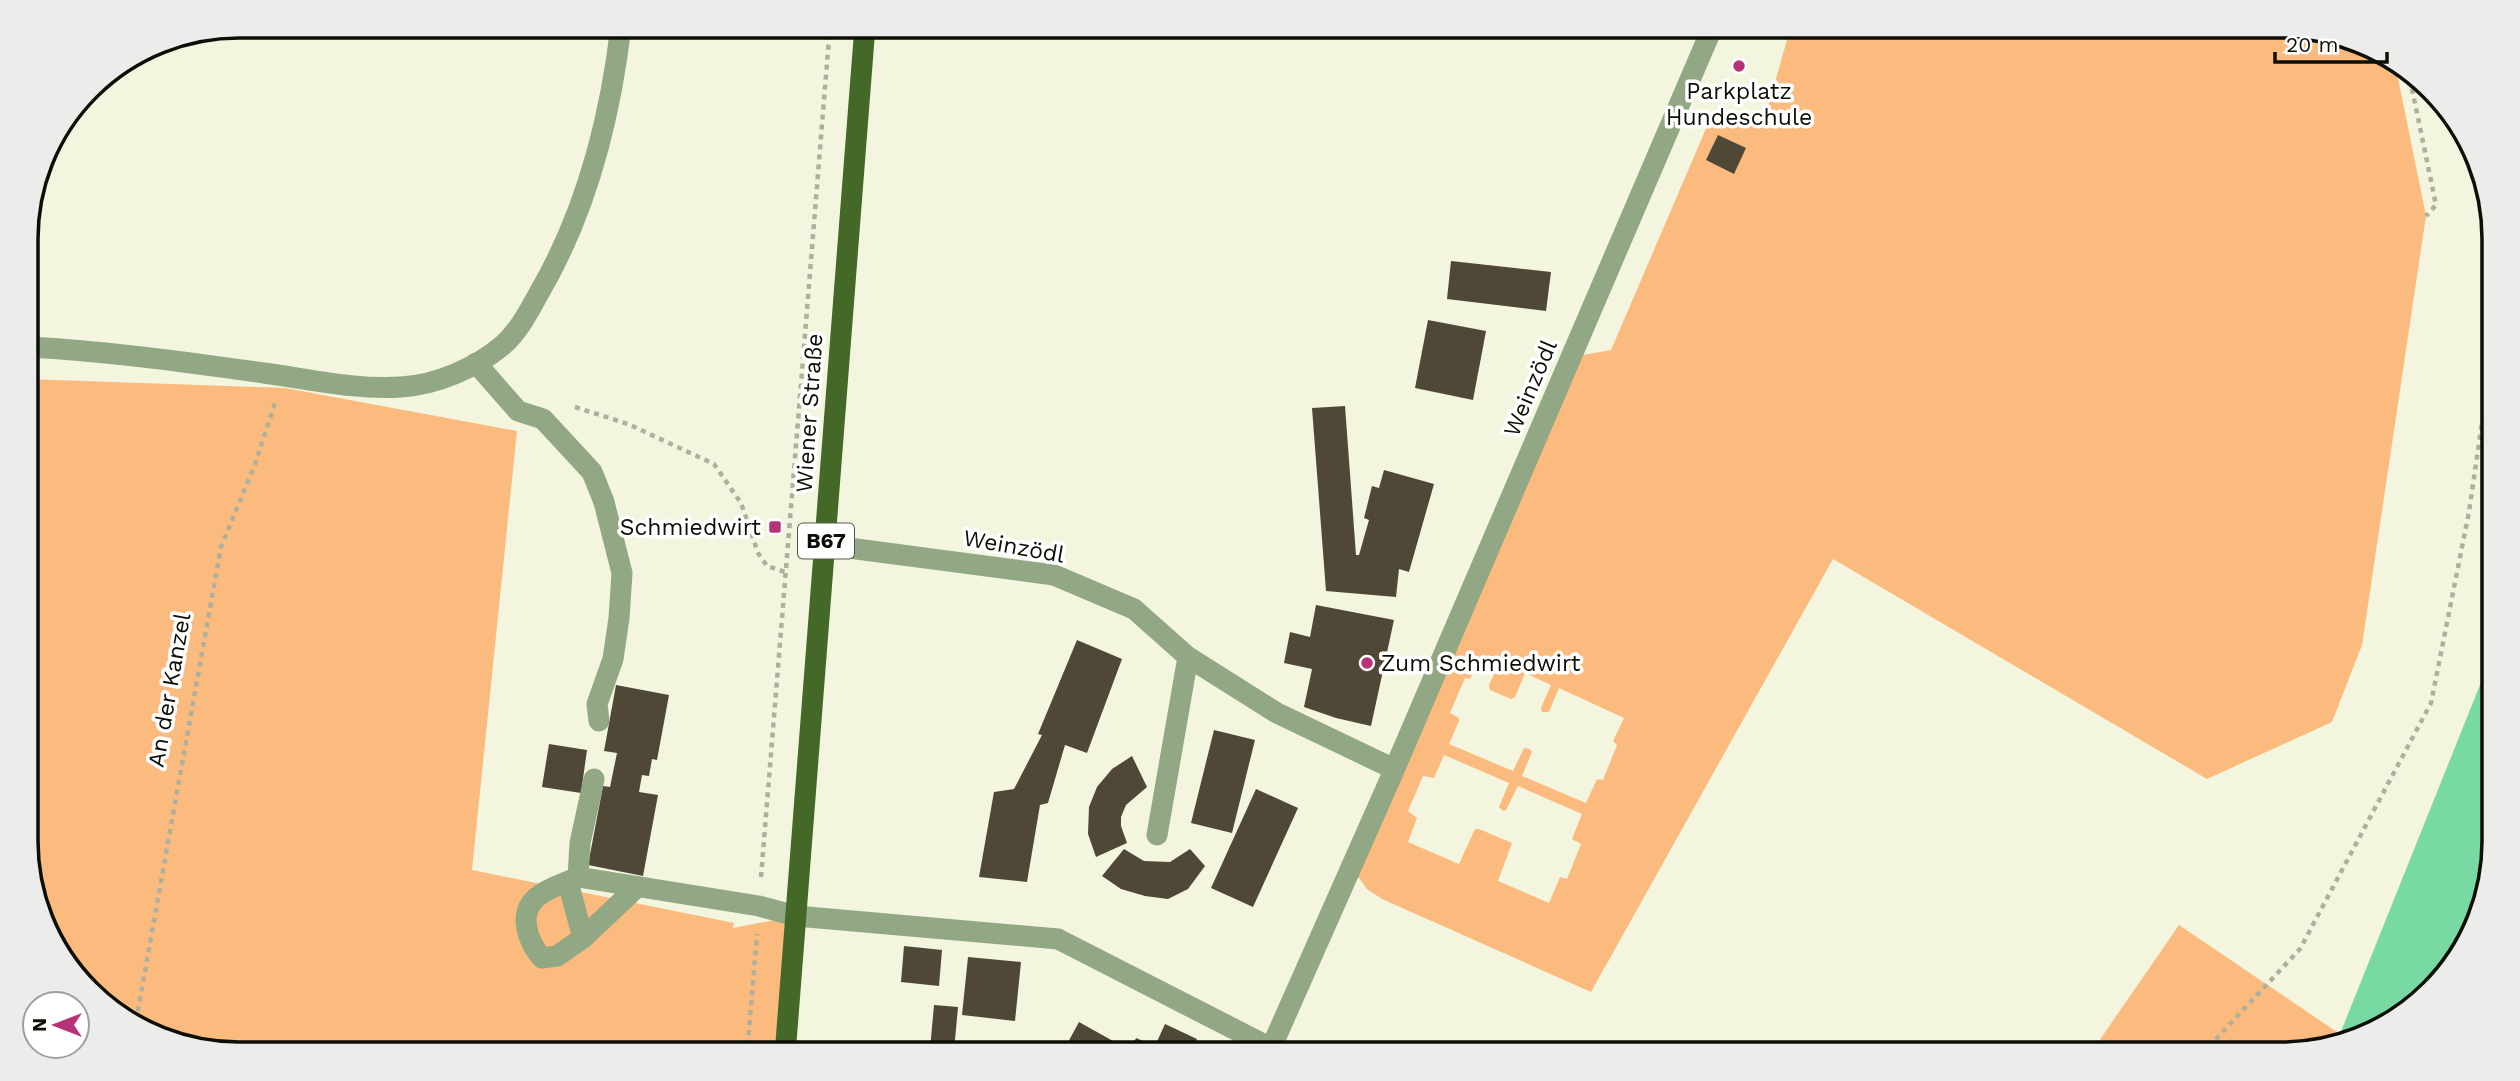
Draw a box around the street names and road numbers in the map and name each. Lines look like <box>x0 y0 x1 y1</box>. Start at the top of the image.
street label: Wiener Straße <box>790 332 829 494</box>
street label: Weinzödl <box>1498 336 1563 441</box>
road number: B67 <box>798 524 854 558</box>
street label: Weinzödl <box>961 524 1067 569</box>
street label: An der Kanzel <box>143 611 196 769</box>

